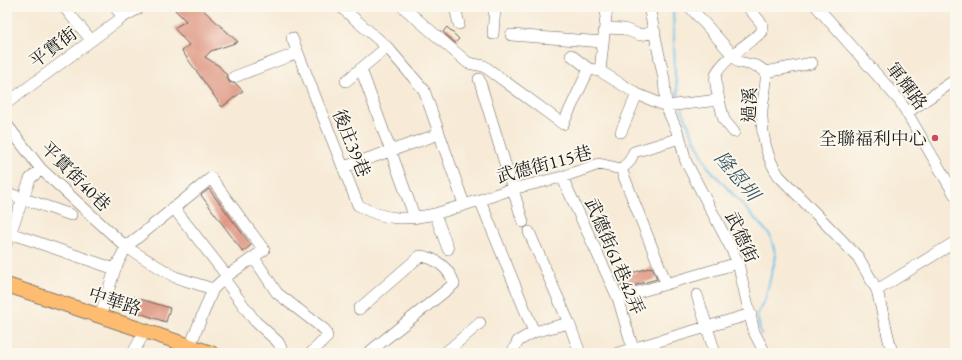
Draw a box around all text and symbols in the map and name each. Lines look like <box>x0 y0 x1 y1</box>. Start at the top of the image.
street label: 平實街 <box>25 22 81 72</box>
street label: 軍輝路 <box>882 58 932 114</box>
street label: 過溪 <box>737 87 761 123</box>
street label: 後庄39巷 <box>328 106 376 180</box>
place label: 全聯福利中心 <box>819 127 927 150</box>
marker: 全聯福利中心 <box>930 133 940 143</box>
street label: 平實街40巷 <box>36 136 116 216</box>
street label: 武德街115巷 <box>494 140 594 188</box>
water label: 隆恩圳 <box>709 146 767 208</box>
street label: 武德街61巷42弄 <box>580 194 650 318</box>
street label: 武德街 <box>721 208 763 266</box>
street label: 中華路 <box>86 282 144 320</box>

